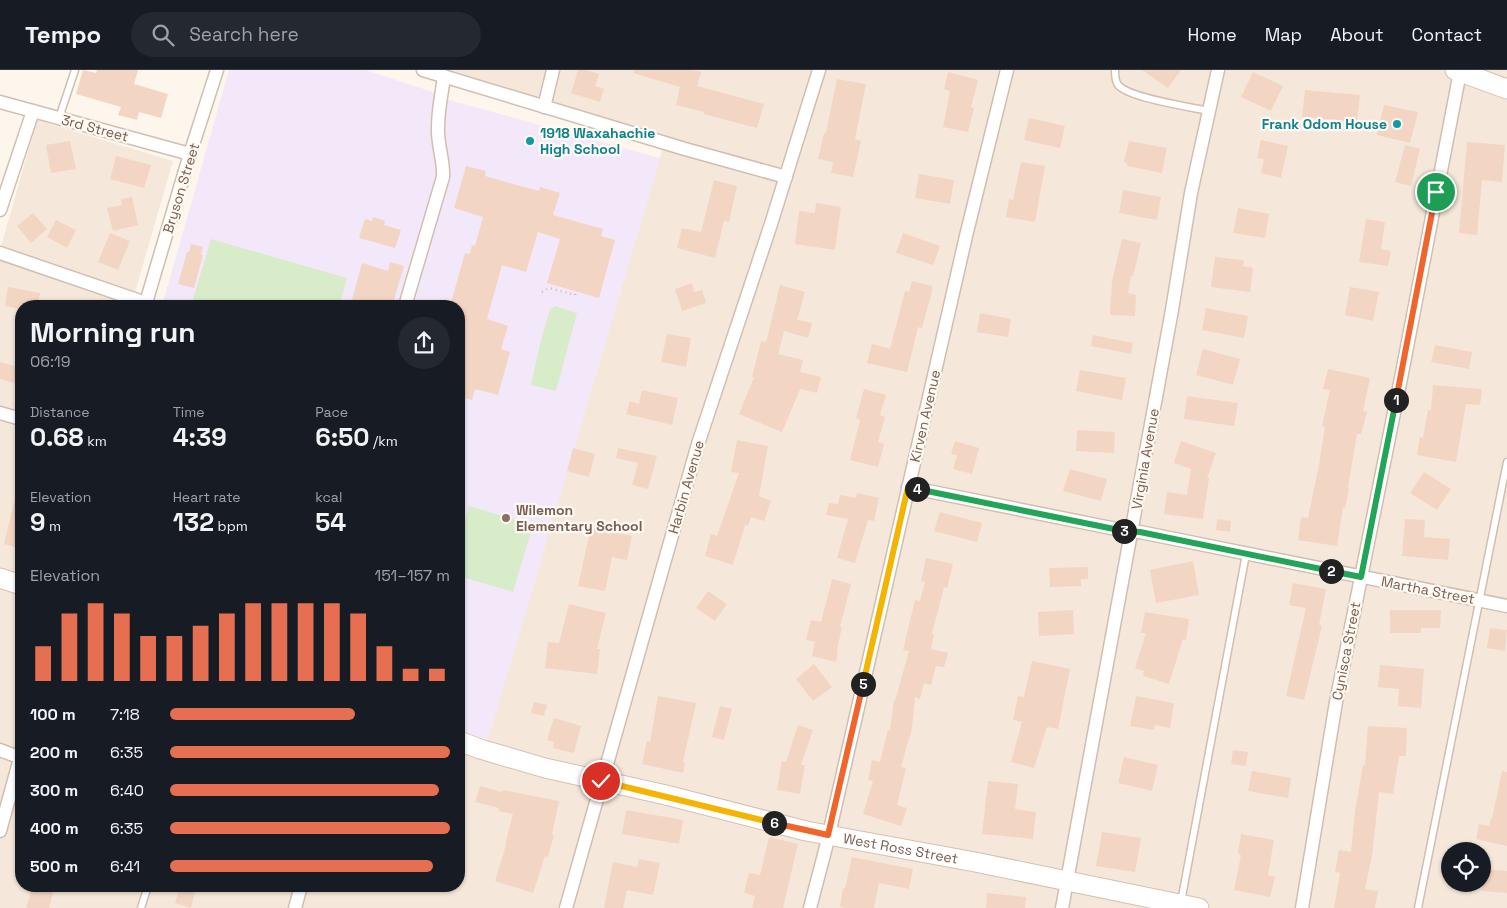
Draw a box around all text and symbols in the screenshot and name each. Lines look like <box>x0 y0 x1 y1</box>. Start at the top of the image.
search box <box>131 12 481 57</box>
text: Tempo <box>25 19 101 50</box>
icon: search <box>149 21 177 49</box>
text: Search here <box>189 22 299 47</box>
text: Home <box>1188 23 1237 46</box>
text: Map <box>1265 23 1302 46</box>
text: About <box>1330 23 1384 46</box>
text: Contact <box>1412 23 1482 46</box>
street label: 3rd Street <box>59 110 131 146</box>
place label: Frank Odom House <box>1262 115 1387 133</box>
marker: Frank Odom House <box>1391 118 1403 130</box>
place label: 1918 Waxahachie High School <box>540 124 655 158</box>
marker: 1918 Waxahachie High School <box>524 135 536 147</box>
street label: Bryson Street <box>159 140 203 236</box>
pin <box>1415 171 1457 213</box>
icon: arrive <box>1422 178 1450 206</box>
text: Morning run <box>30 314 195 350</box>
button: share <box>398 317 450 369</box>
text: 06:19 <box>30 351 71 372</box>
street label: Kirven Avenue <box>906 368 944 464</box>
pin: 1 <box>1384 388 1408 412</box>
text: 1 <box>1393 391 1400 409</box>
text: Distance <box>30 403 90 421</box>
text: Time <box>173 403 205 421</box>
text: Pace <box>315 403 348 421</box>
street label: Virginia Avenue <box>1127 407 1163 511</box>
text: 0.68 <box>30 421 84 453</box>
text: 4:39 <box>173 421 227 453</box>
text: 6:50 <box>315 421 369 453</box>
text: km <box>84 432 107 450</box>
text: /km <box>369 432 398 450</box>
street label: Harbin Avenue <box>664 438 708 536</box>
pin: 4 <box>904 476 930 502</box>
text: 4 <box>913 480 922 498</box>
text: Elevation <box>30 488 91 506</box>
text: Heart rate <box>173 488 241 506</box>
text: kcal <box>315 488 342 506</box>
place label: Wilemon Elementary School <box>516 501 642 535</box>
text: 9 <box>30 506 45 538</box>
text: 132 <box>173 506 214 538</box>
text: 54 <box>315 506 346 538</box>
marker: Wilemon Elementary School <box>500 512 512 524</box>
text: m <box>45 517 61 535</box>
text: bpm <box>214 517 248 535</box>
pin: 3 <box>1112 518 1136 544</box>
text: 3 <box>1120 522 1129 540</box>
pin: 2 <box>1318 558 1344 584</box>
text: 2 <box>1327 562 1336 580</box>
text: Elevation <box>30 565 100 586</box>
text: 151–157 m <box>375 565 450 586</box>
street label: Martha Street <box>1380 572 1476 608</box>
street label: Cynisca Street <box>1328 600 1364 702</box>
pin: 5 <box>850 672 876 696</box>
text: 5 <box>859 675 868 693</box>
text: 100 m <box>30 704 76 725</box>
text: 7:18 <box>110 704 140 725</box>
text: 200 m <box>30 742 78 763</box>
text: 6:35 <box>110 742 143 763</box>
pin <box>580 760 622 802</box>
icon: check <box>587 767 615 795</box>
text: 300 m <box>30 780 78 801</box>
text: 6:40 <box>110 780 144 801</box>
pin: 6 <box>762 810 786 836</box>
text: 6 <box>770 814 779 832</box>
text: 400 m <box>30 818 79 839</box>
text: 6:35 <box>110 818 143 839</box>
street label: West Ross Street <box>842 829 960 868</box>
map controls <box>1441 842 1491 892</box>
button: locate <box>1441 842 1491 892</box>
text: 500 m <box>30 856 78 877</box>
text: 6:41 <box>110 856 140 877</box>

